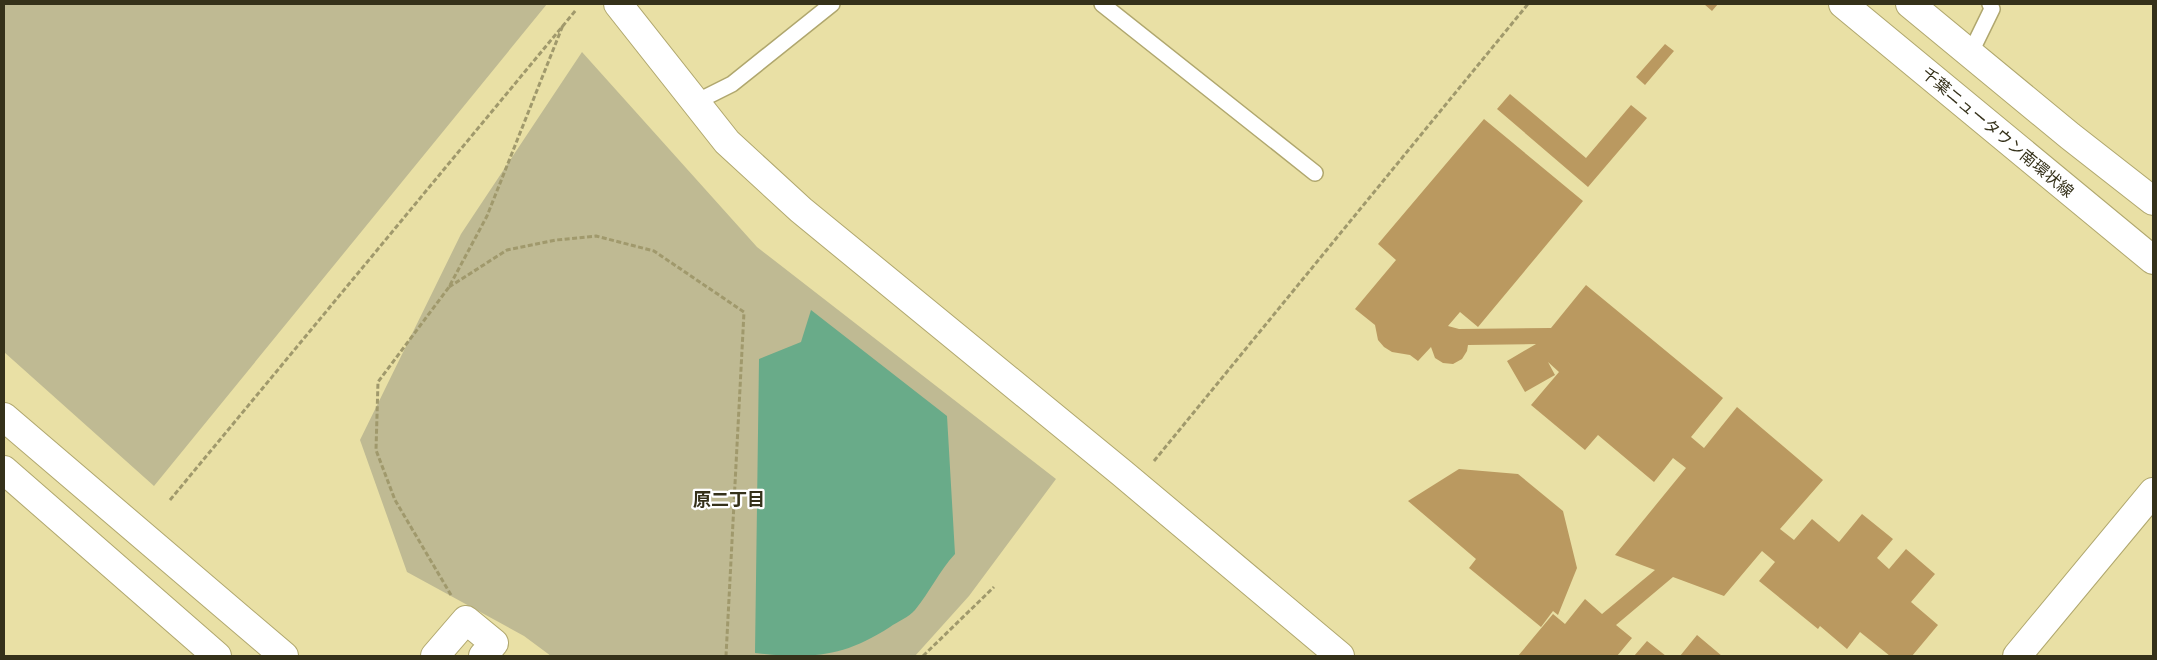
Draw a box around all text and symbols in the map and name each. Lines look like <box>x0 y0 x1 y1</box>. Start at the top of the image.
street label: 千葉ニュータウン南環状線 <box>1917 63 2078 202</box>
district label: 原二丁目 <box>693 488 765 512</box>

